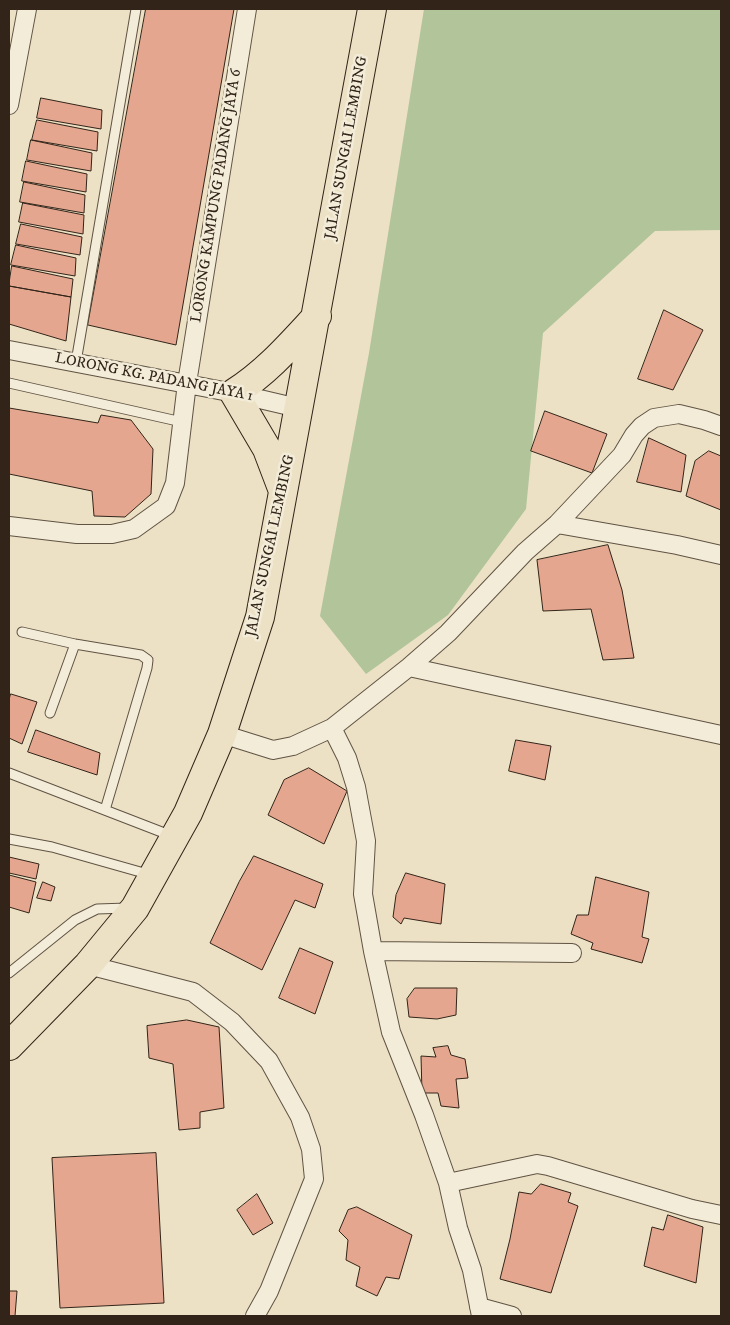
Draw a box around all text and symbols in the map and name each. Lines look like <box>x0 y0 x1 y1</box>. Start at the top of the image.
street label: JALAN SUNGAI LEMBING <box>322 55 372 241</box>
street label: LORONG KAMPUNG PADANG JAYA 6 <box>188 68 246 324</box>
street label: LORONG KG. PADANG JAYA 1 <box>53 350 255 406</box>
street label: JALAN SUNGAI LEMBING <box>243 453 299 639</box>

